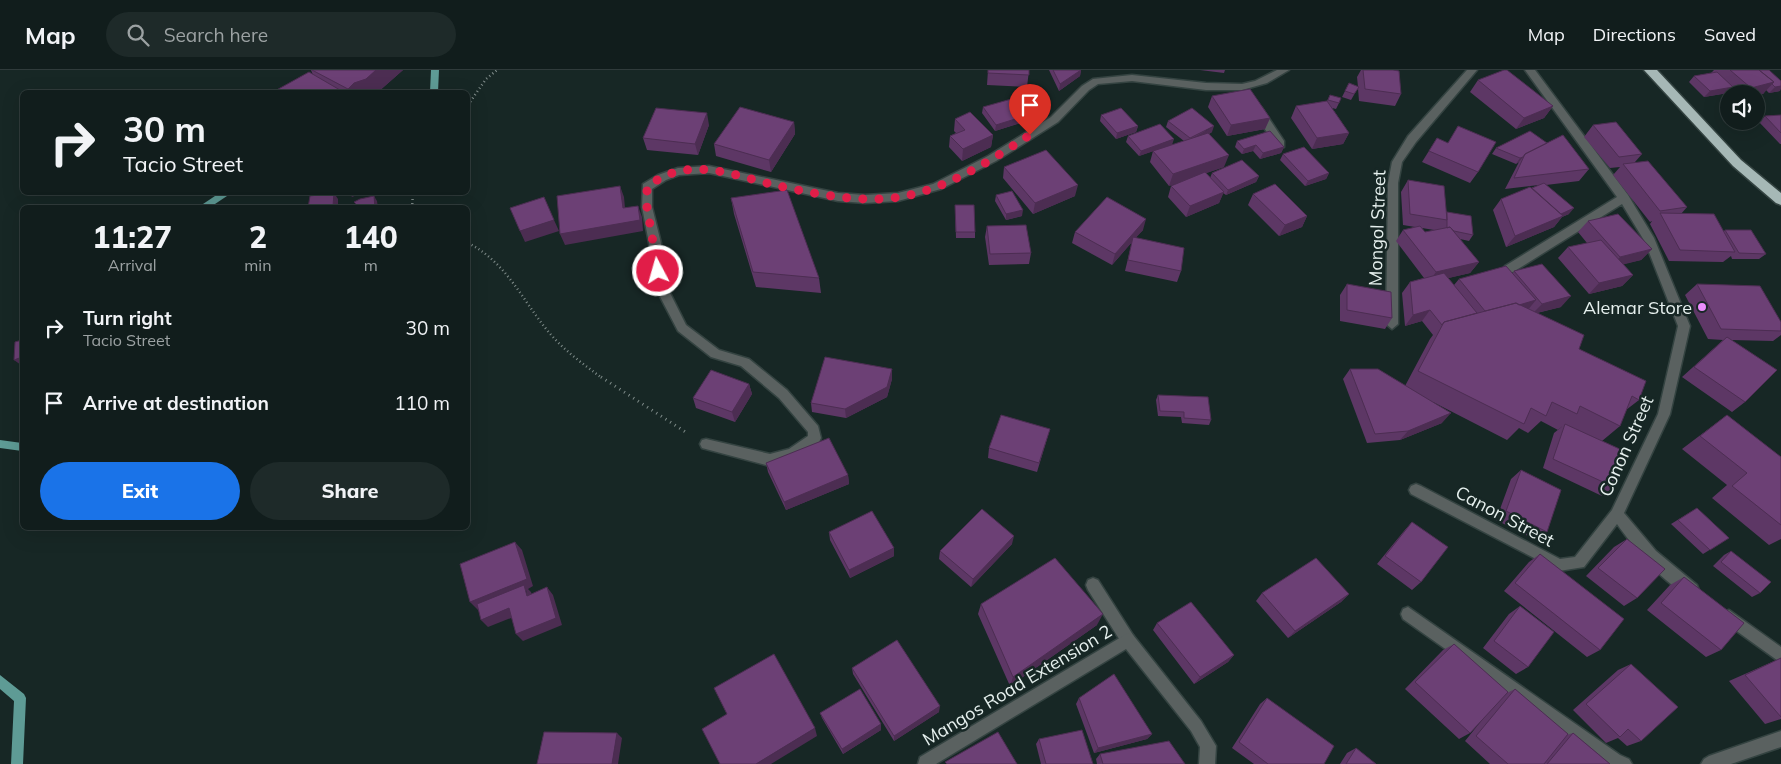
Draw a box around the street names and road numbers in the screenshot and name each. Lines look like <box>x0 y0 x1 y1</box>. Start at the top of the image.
street label: Mongol Street <box>1363 170 1391 286</box>
street label: Conon Street <box>1594 392 1658 500</box>
street label: Canon Street <box>1452 480 1558 552</box>
street label: Mangos Road Extension 2 <box>918 619 1116 751</box>

